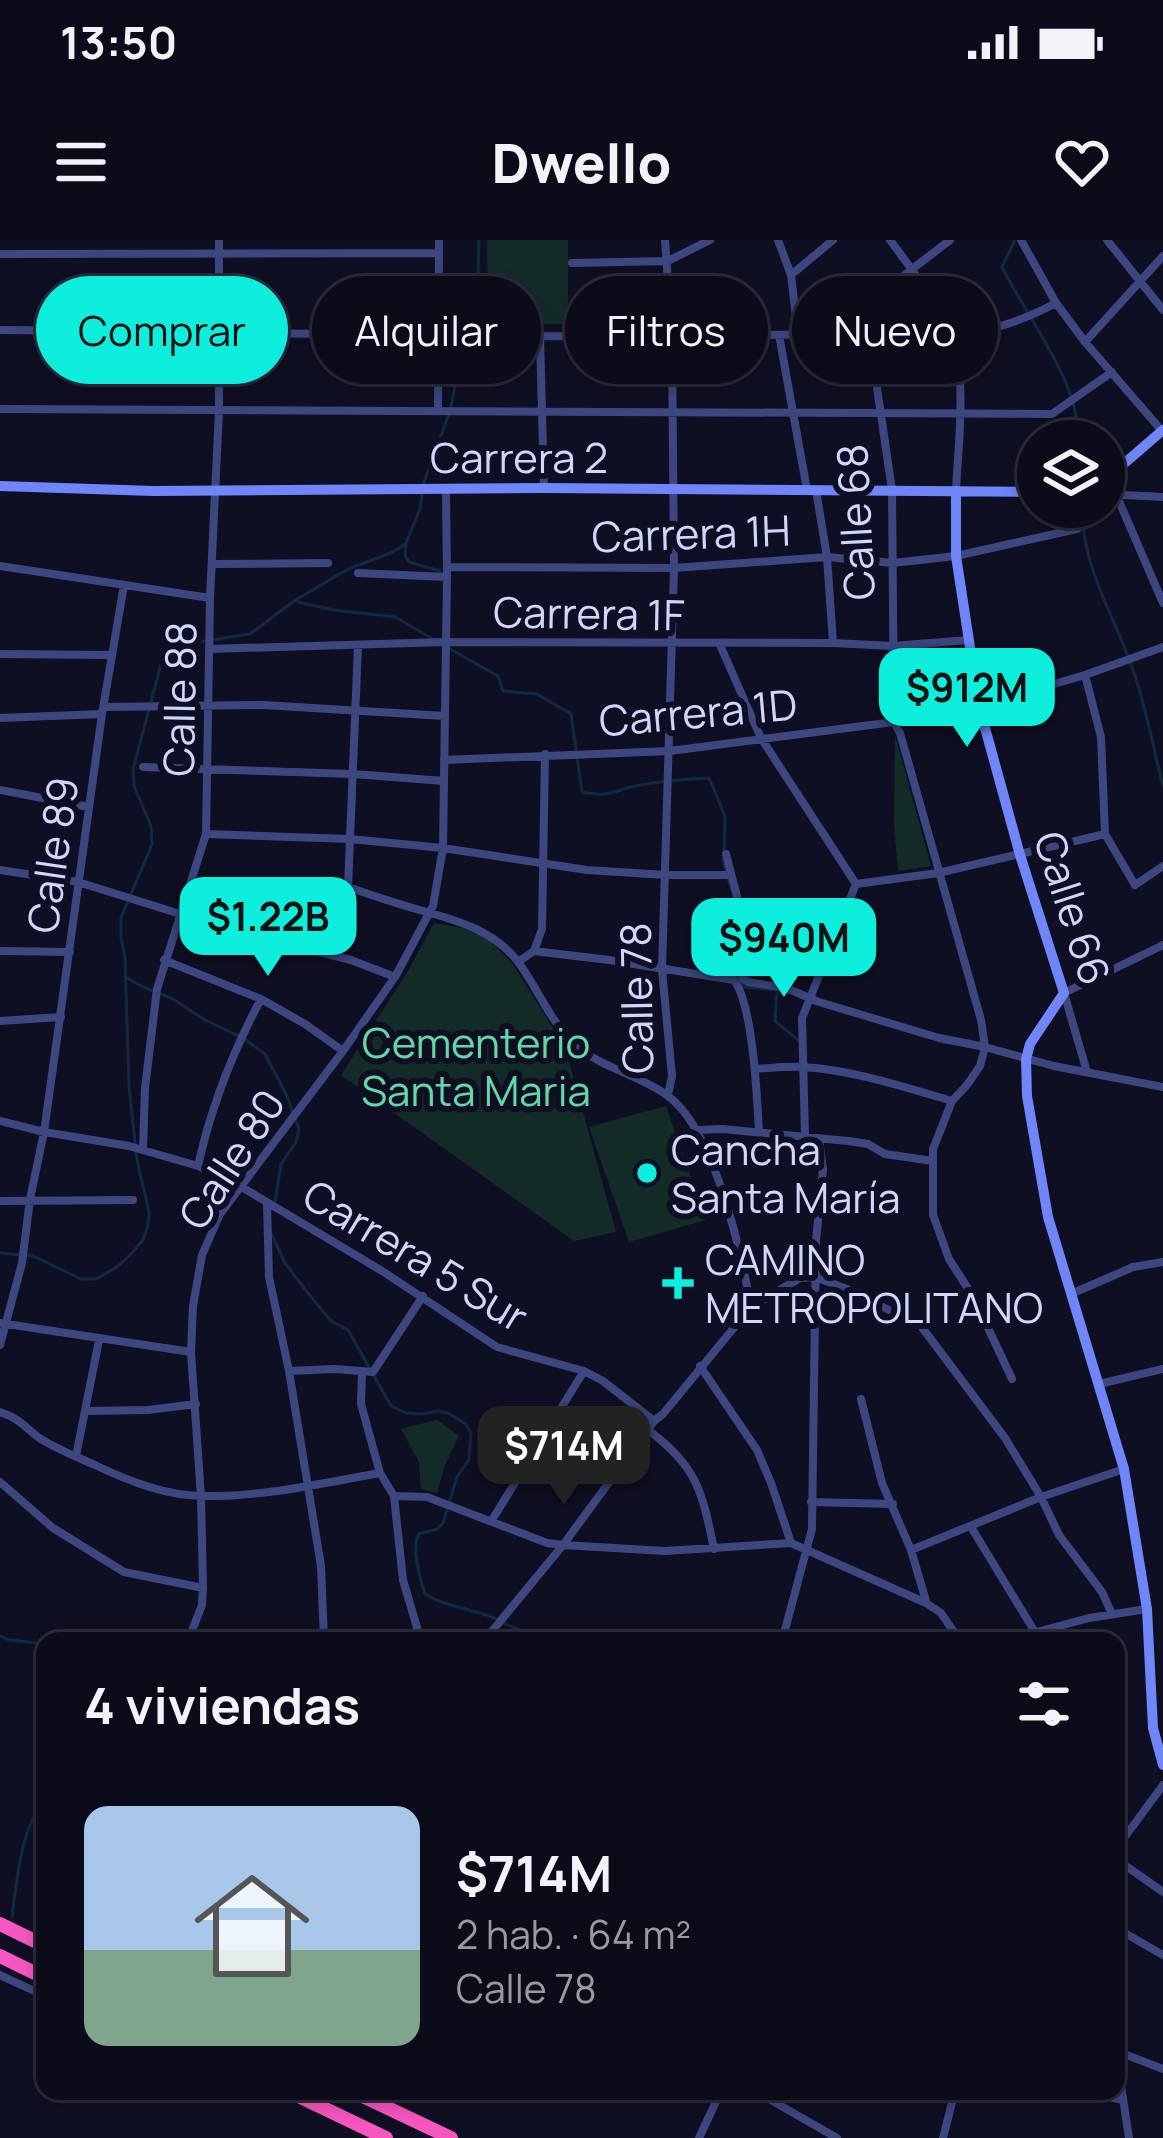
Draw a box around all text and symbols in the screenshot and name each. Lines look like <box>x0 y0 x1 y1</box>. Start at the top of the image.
text: 13:50 <box>60 11 177 73</box>
text: Dwello <box>492 125 671 199</box>
icon: menu <box>48 129 114 195</box>
icon: heart <box>1049 129 1115 195</box>
chip: Comprar <box>36 276 288 384</box>
chip: Alquilar <box>312 276 541 384</box>
chip: Filtros <box>565 276 768 384</box>
chip: Nuevo <box>792 276 998 384</box>
map controls <box>1017 420 1125 528</box>
button: layers <box>1017 420 1125 528</box>
street label: Carrera 2 <box>430 428 608 486</box>
street label: Calle 68 <box>822 442 888 602</box>
street label: Carrera 1H <box>591 501 791 565</box>
street label: Carrera 1F <box>493 582 685 644</box>
street label: Calle 88 <box>149 621 209 777</box>
pin: $912M <box>883 648 1051 750</box>
text: $912M <box>906 660 1028 714</box>
street label: Carrera 1D <box>597 674 799 750</box>
street label: Calle 89 <box>12 774 92 936</box>
street label: Calle 66 <box>1021 824 1125 992</box>
pin: $1.22B <box>170 877 366 979</box>
text: $1.22B <box>207 889 329 943</box>
pin: $940M <box>700 898 868 1000</box>
text: $940M <box>718 910 850 964</box>
street label: Calle 78 <box>606 922 666 1074</box>
park label: Cementerio Santa Maria <box>361 1013 591 1119</box>
street label: Calle 80 <box>164 1078 298 1240</box>
place label: Cancha Santa María <box>671 1120 901 1226</box>
marker: Cancha Santa María <box>634 1160 660 1186</box>
street label: Carrera 5 Sur <box>293 1165 539 1345</box>
place label: CAMINO METROPOLITANO <box>705 1230 1043 1336</box>
marker: CAMINO METROPOLITANO <box>662 1267 694 1299</box>
pin: $714M <box>480 1406 648 1508</box>
text: $714M <box>504 1418 624 1472</box>
text: 4 viviendas <box>84 1670 360 1739</box>
icon: filters <box>1011 1671 1077 1737</box>
text: $714M <box>456 1838 612 1907</box>
icon: home <box>180 1854 324 1998</box>
text: 2 hab. · 64 m² <box>456 1907 691 1961</box>
text: Calle 78 <box>456 1961 597 2015</box>

